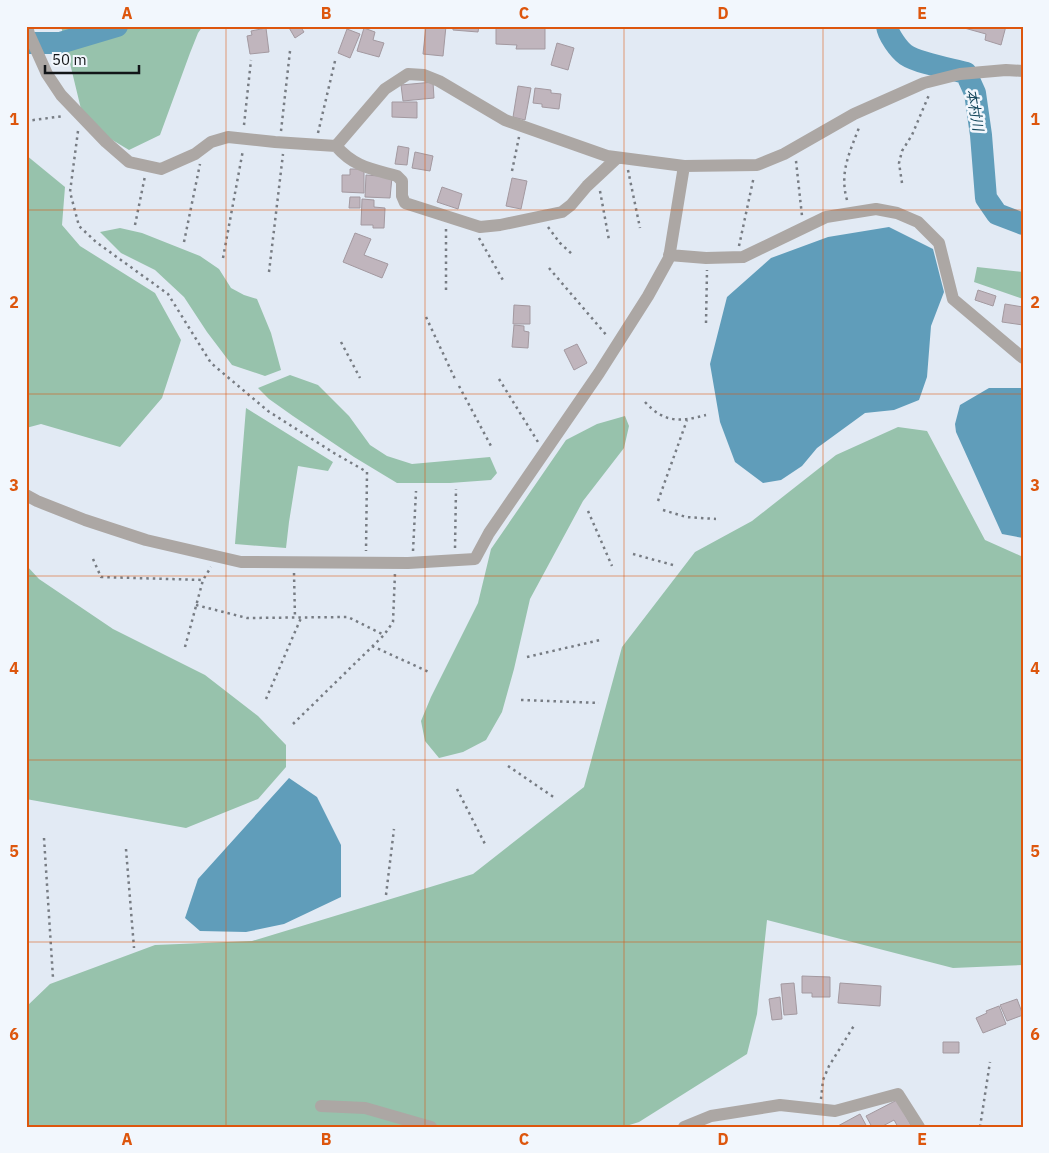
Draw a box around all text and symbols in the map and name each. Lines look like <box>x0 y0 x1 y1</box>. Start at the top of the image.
text: A <box>122 3 133 23</box>
text: B <box>321 3 332 23</box>
text: C <box>519 3 529 23</box>
text: D <box>717 3 729 23</box>
text: E <box>917 3 927 23</box>
scale bar <box>45 42 139 74</box>
text: 50 m <box>52 50 87 69</box>
water label: 本村川 <box>962 88 988 134</box>
text: 1 <box>9 109 19 129</box>
text: 1 <box>1030 109 1040 129</box>
text: 2 <box>9 292 19 312</box>
text: 2 <box>1030 292 1040 312</box>
text: 3 <box>9 475 19 495</box>
text: 3 <box>1030 475 1040 495</box>
text: 4 <box>9 658 19 678</box>
text: 4 <box>1030 658 1040 678</box>
text: 5 <box>9 841 19 861</box>
text: 5 <box>1030 841 1040 861</box>
text: 6 <box>9 1024 19 1044</box>
text: 6 <box>1030 1024 1040 1044</box>
text: A <box>122 1129 133 1149</box>
text: B <box>321 1129 332 1149</box>
text: C <box>519 1129 529 1149</box>
text: D <box>717 1129 729 1149</box>
text: E <box>917 1129 927 1149</box>

